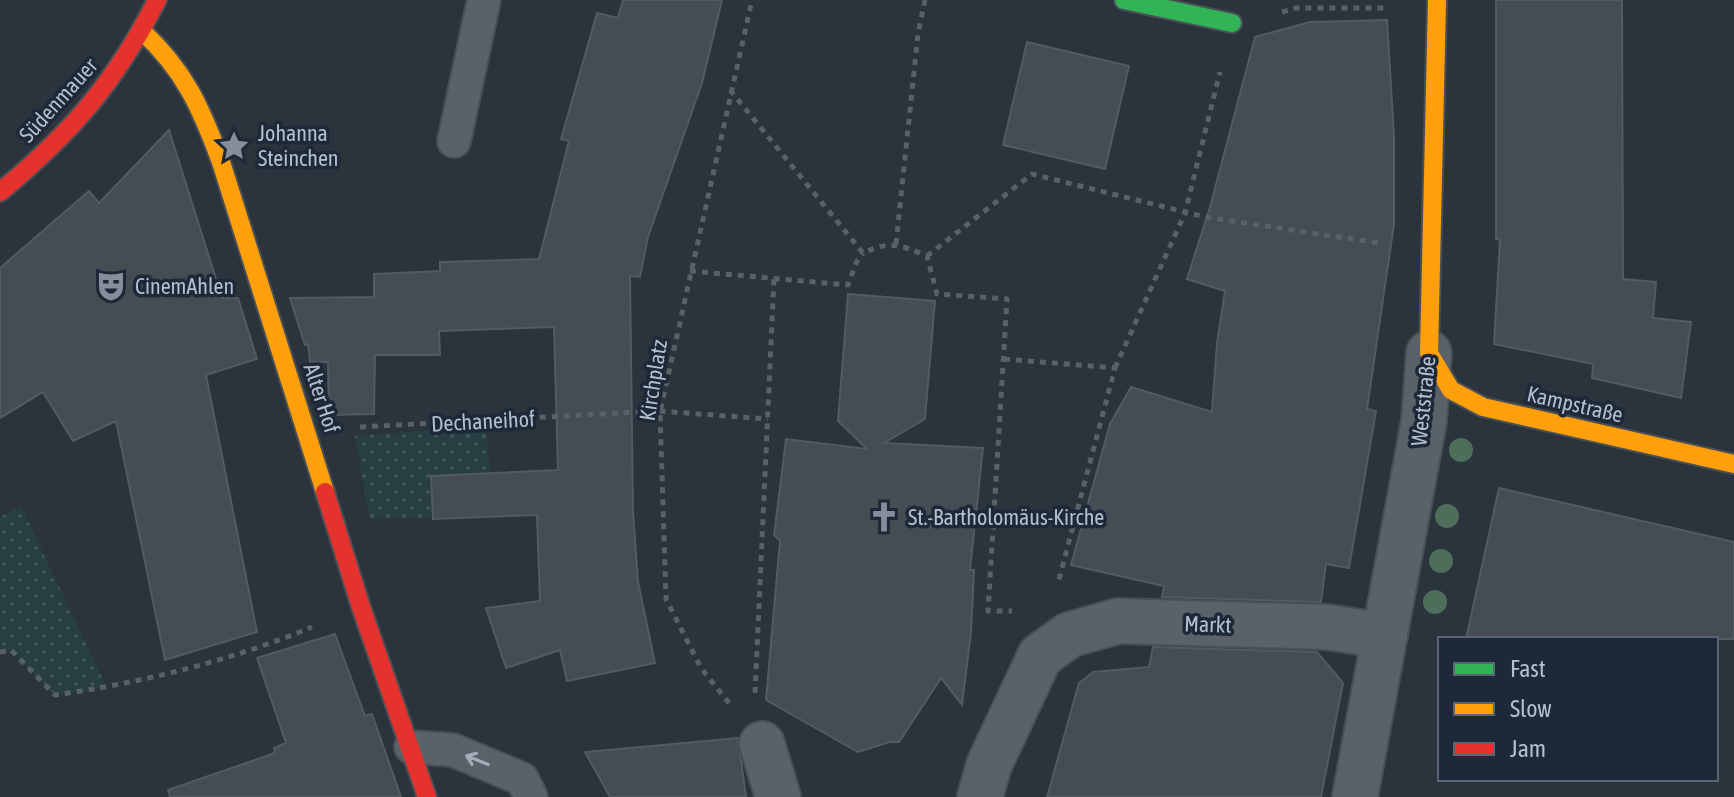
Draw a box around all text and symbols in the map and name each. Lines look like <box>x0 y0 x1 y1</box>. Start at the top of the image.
street label: Südenmauer <box>13 52 103 147</box>
place label: Johanna Steinchen <box>258 120 339 171</box>
place icon: Johanna Steinchen <box>217 129 251 163</box>
theatre icon: CinemAhlen <box>94 269 128 303</box>
place label: CinemAhlen <box>135 273 234 299</box>
street label: Kirchplatz <box>634 337 672 422</box>
street label: Weststraße <box>1405 355 1441 447</box>
street label: Alter Hof <box>299 360 345 436</box>
street label: Kampstraße <box>1525 380 1625 428</box>
street label: Dechaneihof <box>430 405 536 437</box>
church icon: St.-Bartholomäus-Kirche <box>867 500 901 534</box>
place label: St.-Bartholomäus-Kirche <box>908 504 1104 530</box>
street label: Markt <box>1184 610 1232 638</box>
legend <box>1438 637 1718 781</box>
text: Fast <box>1510 655 1546 682</box>
text: Slow <box>1510 695 1552 722</box>
text: Jam <box>1510 735 1546 762</box>
one-way arrow <box>465 752 490 767</box>

